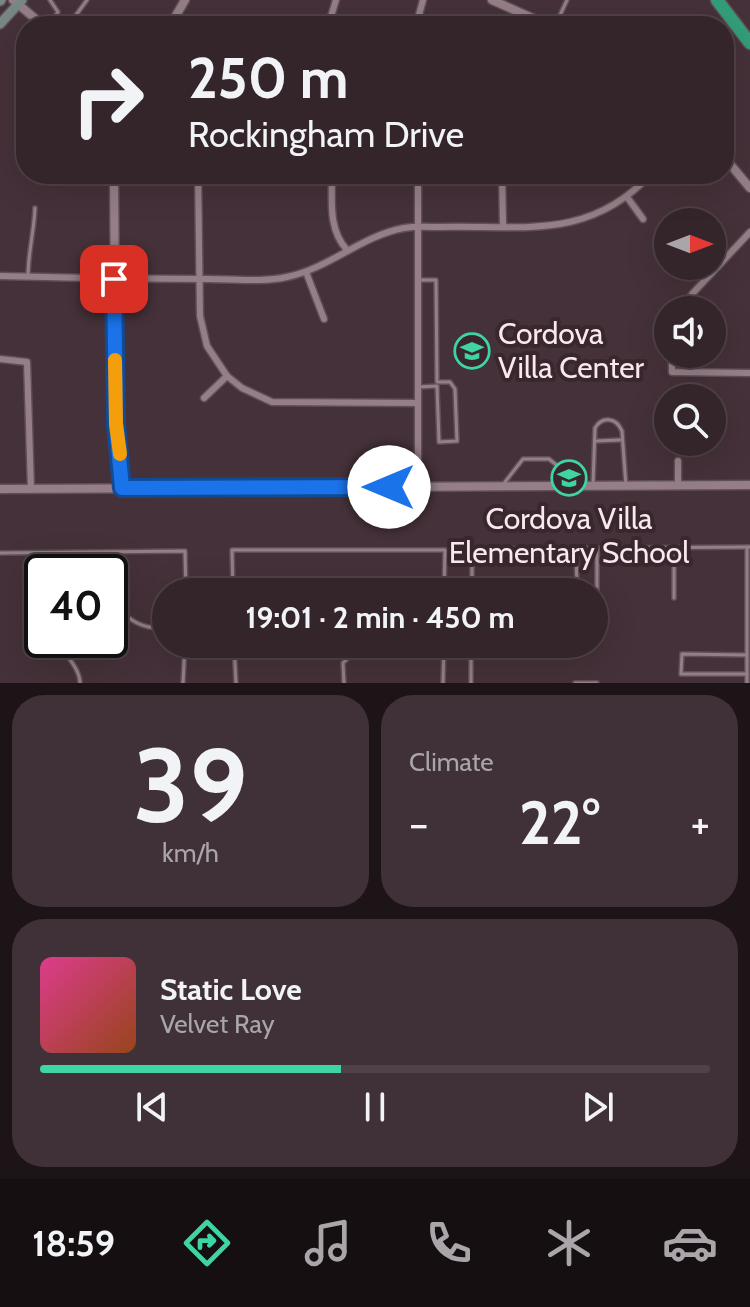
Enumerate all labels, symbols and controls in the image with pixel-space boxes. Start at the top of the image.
text: 250 m [188,44,349,112]
icon: right [56,48,160,152]
text: Rockingham Drive [188,112,464,156]
north arrow [654,208,726,280]
map controls [654,208,726,456]
pin [80,245,148,313]
icon: arrive [92,257,136,301]
button: sound [654,296,726,368]
place label: Cordova Villa Center [498,315,645,386]
school or university icon: Cordova Villa Center [453,332,491,370]
button: search [654,384,726,456]
position arrow [347,445,431,529]
school or university icon: Cordova Villa Elementary School [550,459,588,497]
place label: Cordova Villa Elementary School [449,500,689,571]
speed limit sign: 40 [24,554,128,658]
text: 19:01 · 2 min · 450 m [246,599,514,636]
text: 39 [133,722,248,848]
text: Climate [409,746,494,778]
text: 22° [519,786,600,859]
text: − [409,797,428,850]
text: + [691,797,710,850]
text: km/h [162,837,219,869]
text: Static Love [160,971,302,1008]
text: Velvet Ray [160,1008,275,1040]
icon: previous [130,1085,174,1129]
icon: pause [353,1085,397,1129]
icon: next [576,1085,620,1129]
icon: directions [179,1215,235,1271]
icon: music [300,1215,356,1271]
icon: phone [421,1215,477,1271]
icon: climate [541,1215,597,1271]
icon: car [662,1215,718,1271]
text: 18:59 [32,1221,115,1265]

